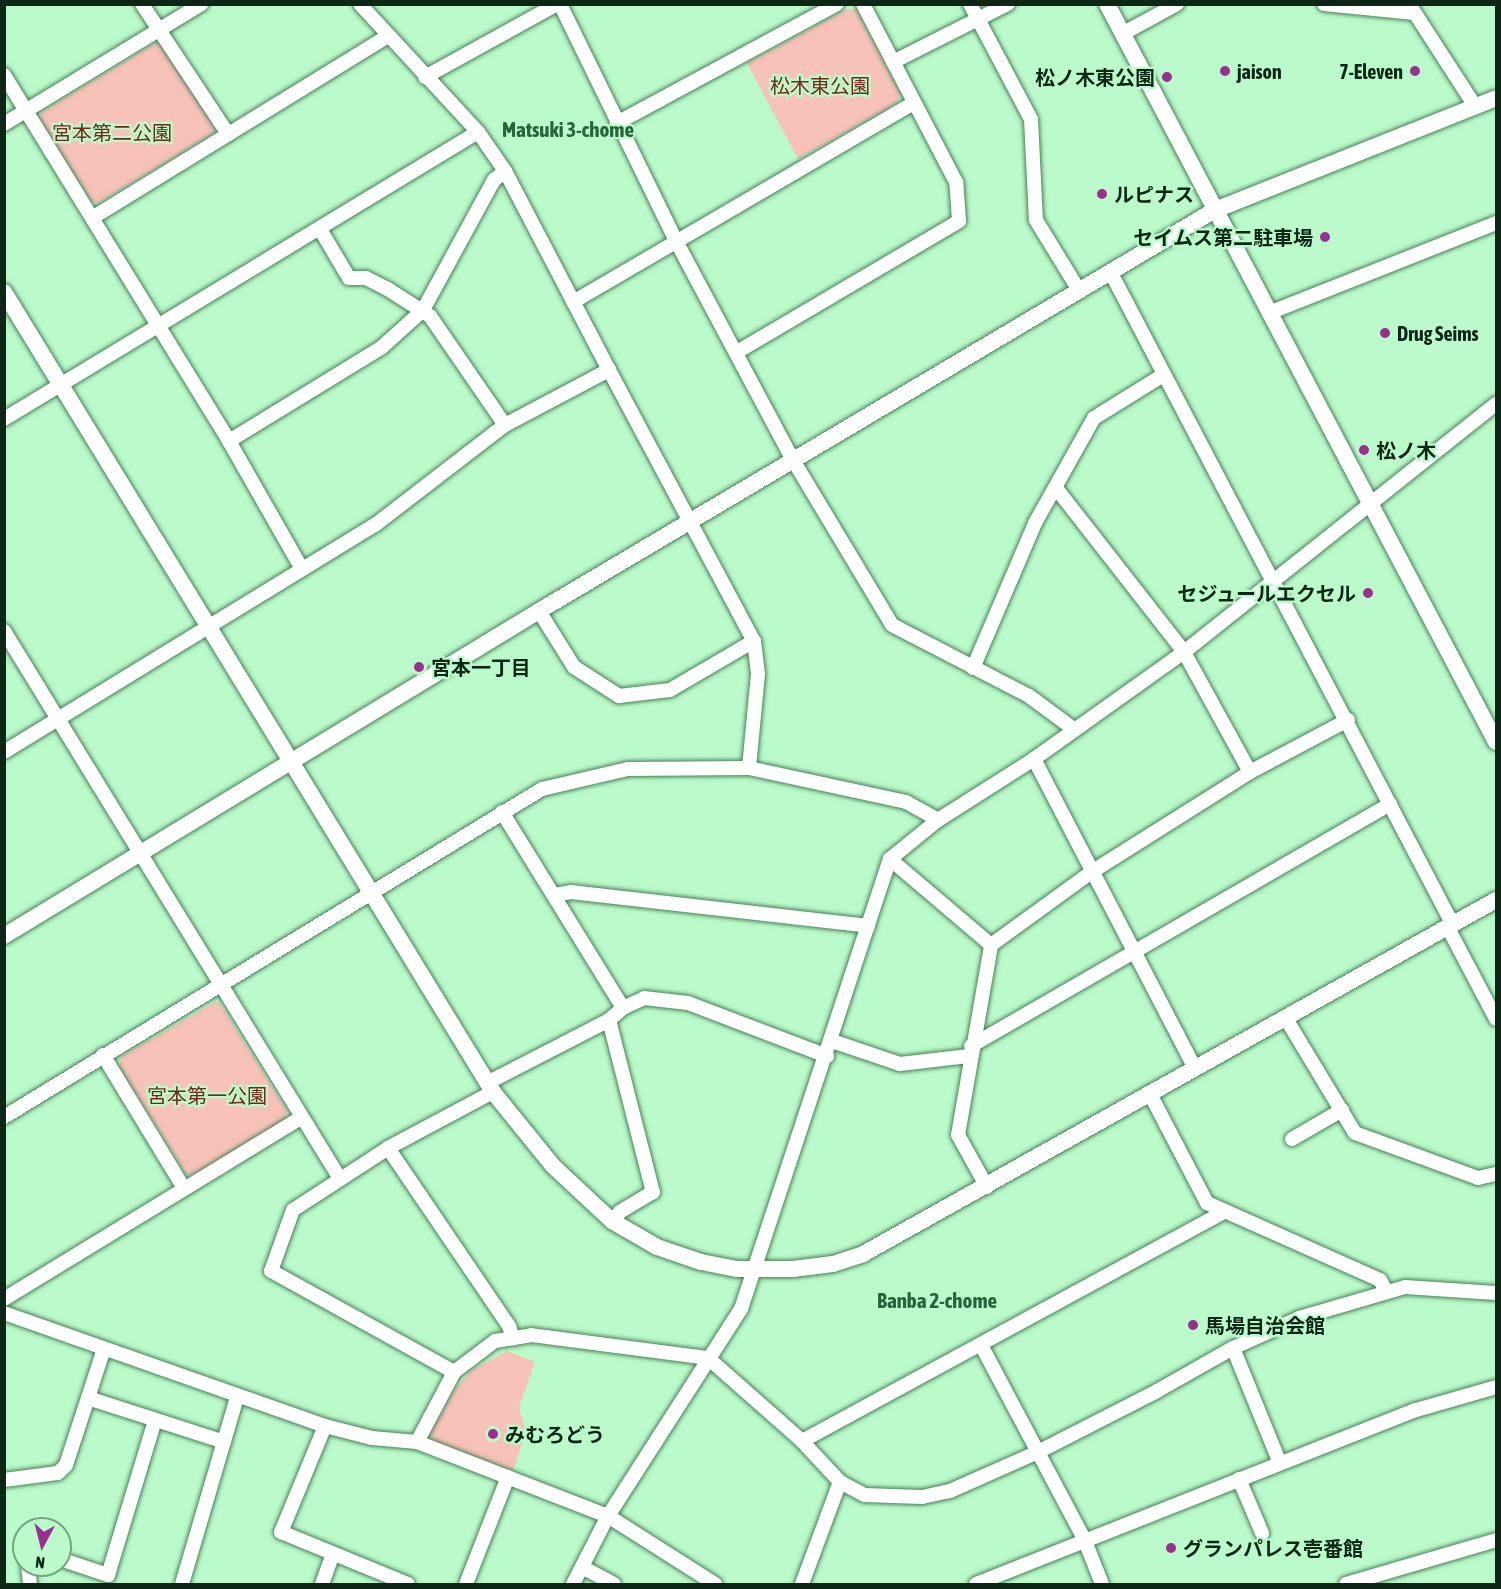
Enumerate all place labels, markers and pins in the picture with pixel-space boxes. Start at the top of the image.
place label: jaison [1237,59,1282,83]
place label: 7-Eleven [1339,59,1403,83]
marker: jaison [1218,64,1232,78]
marker: 7-Eleven [1408,64,1422,78]
place label: 松ノ木東公園 [1035,65,1155,89]
marker: 松ノ木東公園 [1160,70,1174,84]
place label: ルピナス [1114,182,1194,206]
marker: ルピナス [1095,187,1109,201]
place label: セイムス第二駐車場 [1133,225,1313,249]
marker: セイムス第二駐車場 [1318,230,1332,244]
place label: Drug Seims [1397,321,1479,345]
marker: Drug Seims [1378,326,1392,340]
place label: 松ノ木 [1376,438,1436,462]
marker: 松ノ木 [1357,443,1371,457]
place label: セジュールエクセル [1176,581,1356,605]
marker: セジュールエクセル [1361,586,1375,600]
place label: 宮本一丁目 [431,655,531,679]
marker: 宮本一丁目 [412,660,426,674]
place label: 馬場自治会館 [1205,1313,1325,1337]
marker: 馬場自治会館 [1186,1318,1200,1332]
place label: みむろどう [505,1422,605,1446]
marker: みむろどう [486,1427,500,1441]
place label: グランパレス壱番館 [1183,1536,1363,1560]
marker: グランパレス壱番館 [1164,1541,1178,1555]

